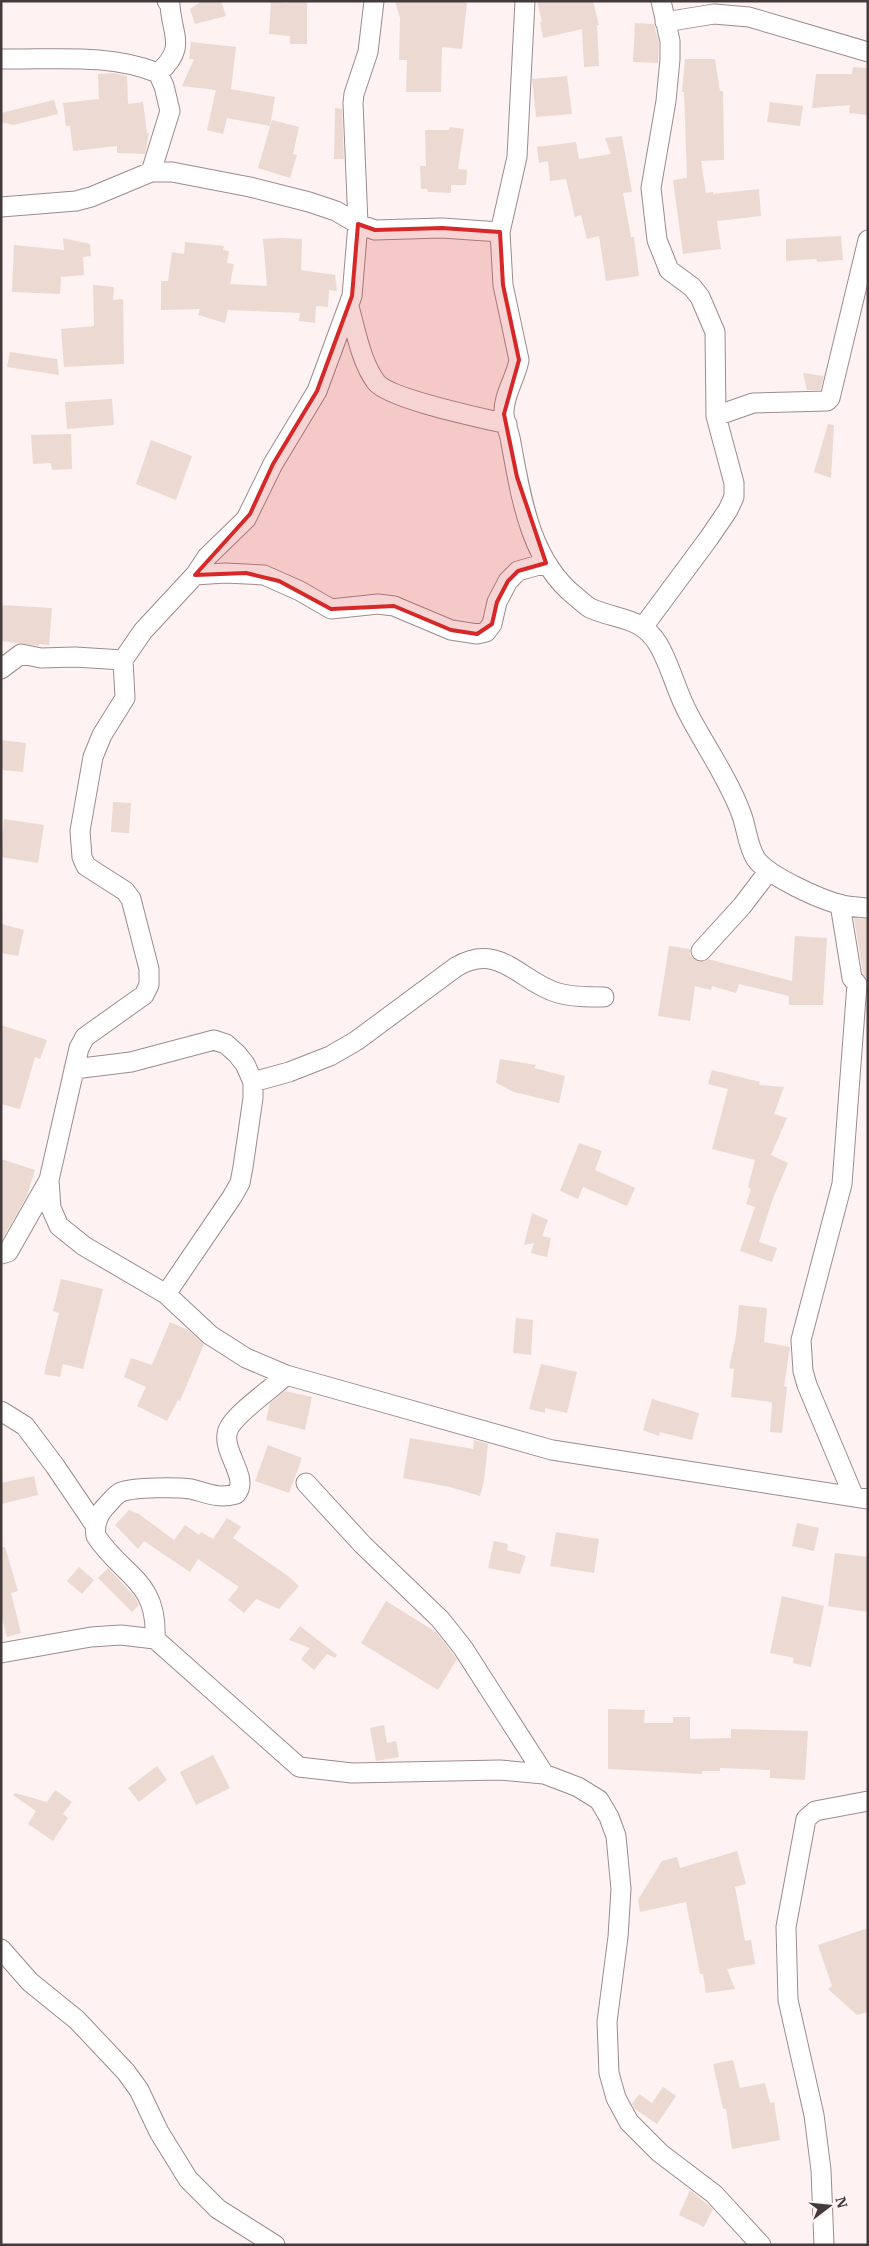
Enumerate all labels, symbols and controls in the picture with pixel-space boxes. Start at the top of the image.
north arrow [804,2181,854,2231]
text: N [831,2195,852,2210]

